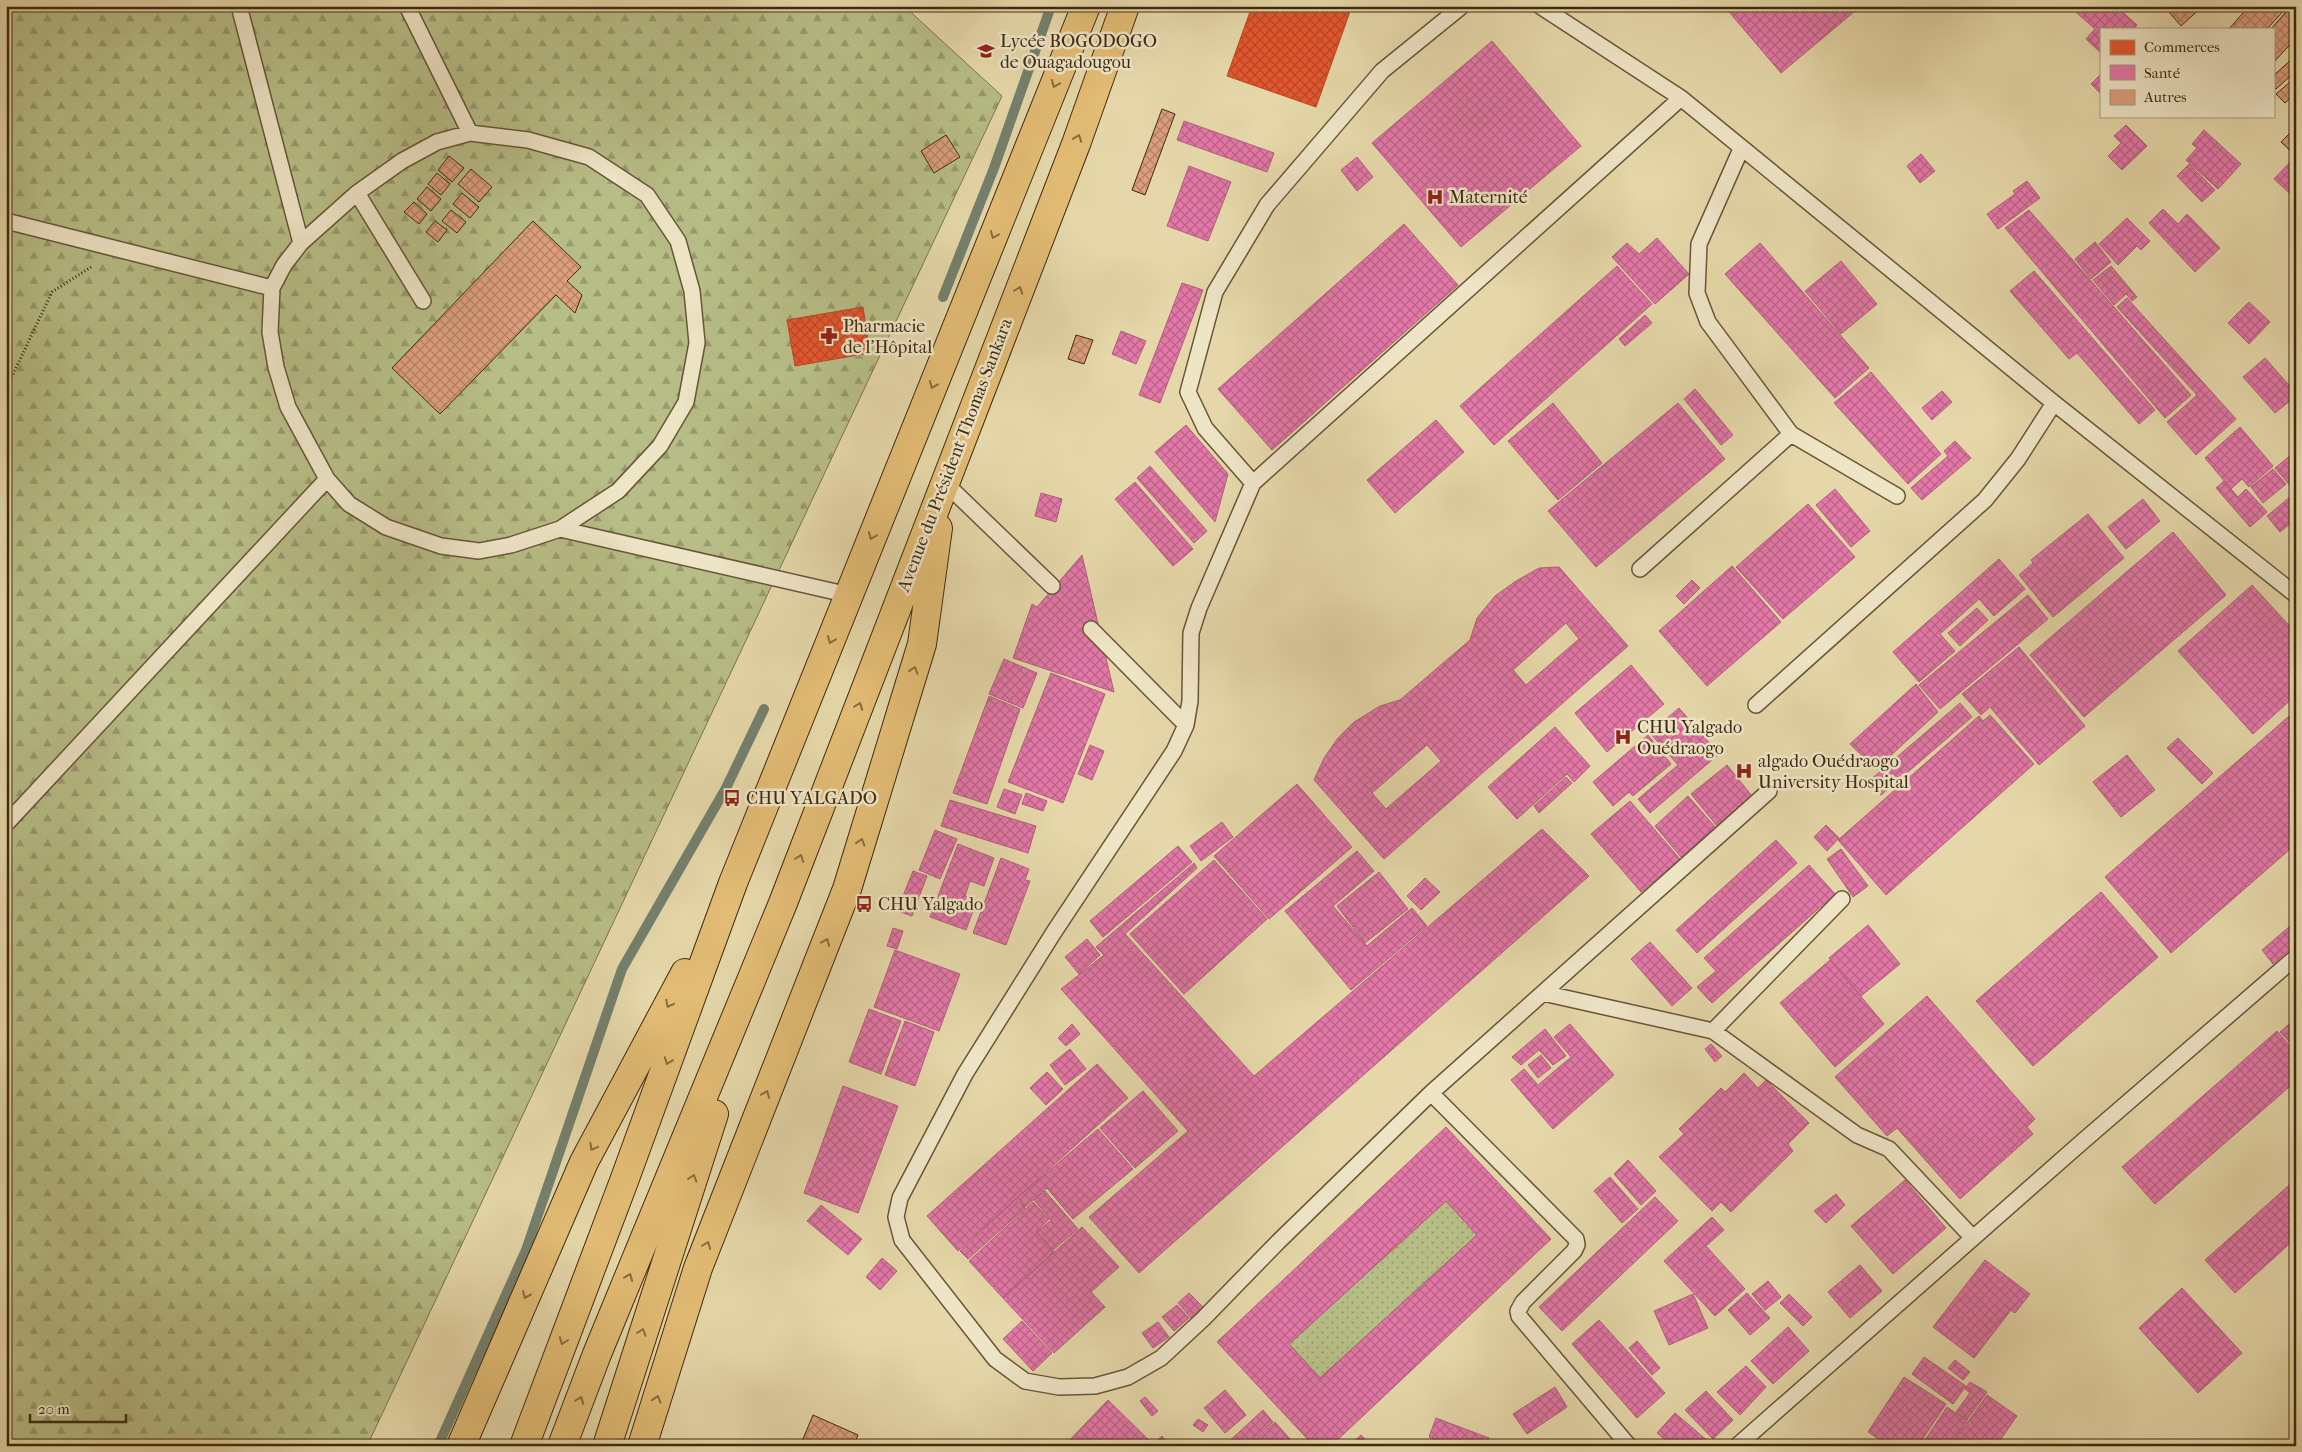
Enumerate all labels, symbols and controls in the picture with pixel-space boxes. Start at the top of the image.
legend [2100,28,2274,118]
place label: Lycée BOGODOGO de Ouagadougou [1000,31,1157,73]
text: Commerces [2144,38,2220,56]
school or university icon: Lycée BOGODOGO de Ouagadougou [976,41,996,61]
text: Santé [2144,64,2181,82]
one-way arrow [1050,79,1061,88]
text: Autres [2143,88,2187,106]
one-way arrow [1072,135,1082,143]
hospital icon: Maternité [1425,187,1445,207]
place label: Maternité [1449,187,1528,208]
one-way arrow [990,230,1000,239]
one-way arrow [1013,286,1023,295]
street label: Avenue du Président Thomas Sankara [893,315,1017,596]
place label: Pharmacie de l'Hôpital [843,316,932,358]
pharmacy icon: Pharmacie de l'Hôpital [819,326,839,346]
one-way arrow [929,380,939,389]
one-way arrow [868,531,879,540]
one-way arrow [826,635,837,644]
one-way arrow [908,666,918,675]
one-way arrow [852,702,863,711]
place label: CHU Yalgado Ouédraogo [1637,717,1742,759]
hospital icon: CHU Yalgado Ouédraogo [1613,727,1633,747]
place label: algado Ouédraogo University Hospital [1758,751,1909,793]
hospital icon: algado Ouédraogo University Hospital [1734,761,1754,781]
bus stop icon: CHU YALGADO [722,788,742,808]
place label: CHU YALGADO [746,788,877,809]
one-way arrow [856,839,866,847]
one-way arrow [794,854,804,863]
bus stop icon: CHU Yalgado [854,894,874,914]
place label: CHU Yalgado [878,894,983,915]
one-way arrow [820,939,830,947]
one-way arrow [665,998,675,1007]
one-way arrow [664,1056,674,1064]
one-way arrow [761,1090,771,1098]
one-way arrow [589,1142,599,1151]
one-way arrow [687,1174,697,1183]
one-way arrow [701,1241,711,1250]
one-way arrow [622,1273,633,1282]
one-way arrow [522,1291,532,1299]
one-way arrow [636,1329,646,1337]
one-way arrow [559,1336,570,1345]
scale bar [30,1392,126,1424]
one-way arrow [573,1396,584,1405]
one-way arrow [651,1396,661,1404]
text: 20 m [38,1400,70,1418]

